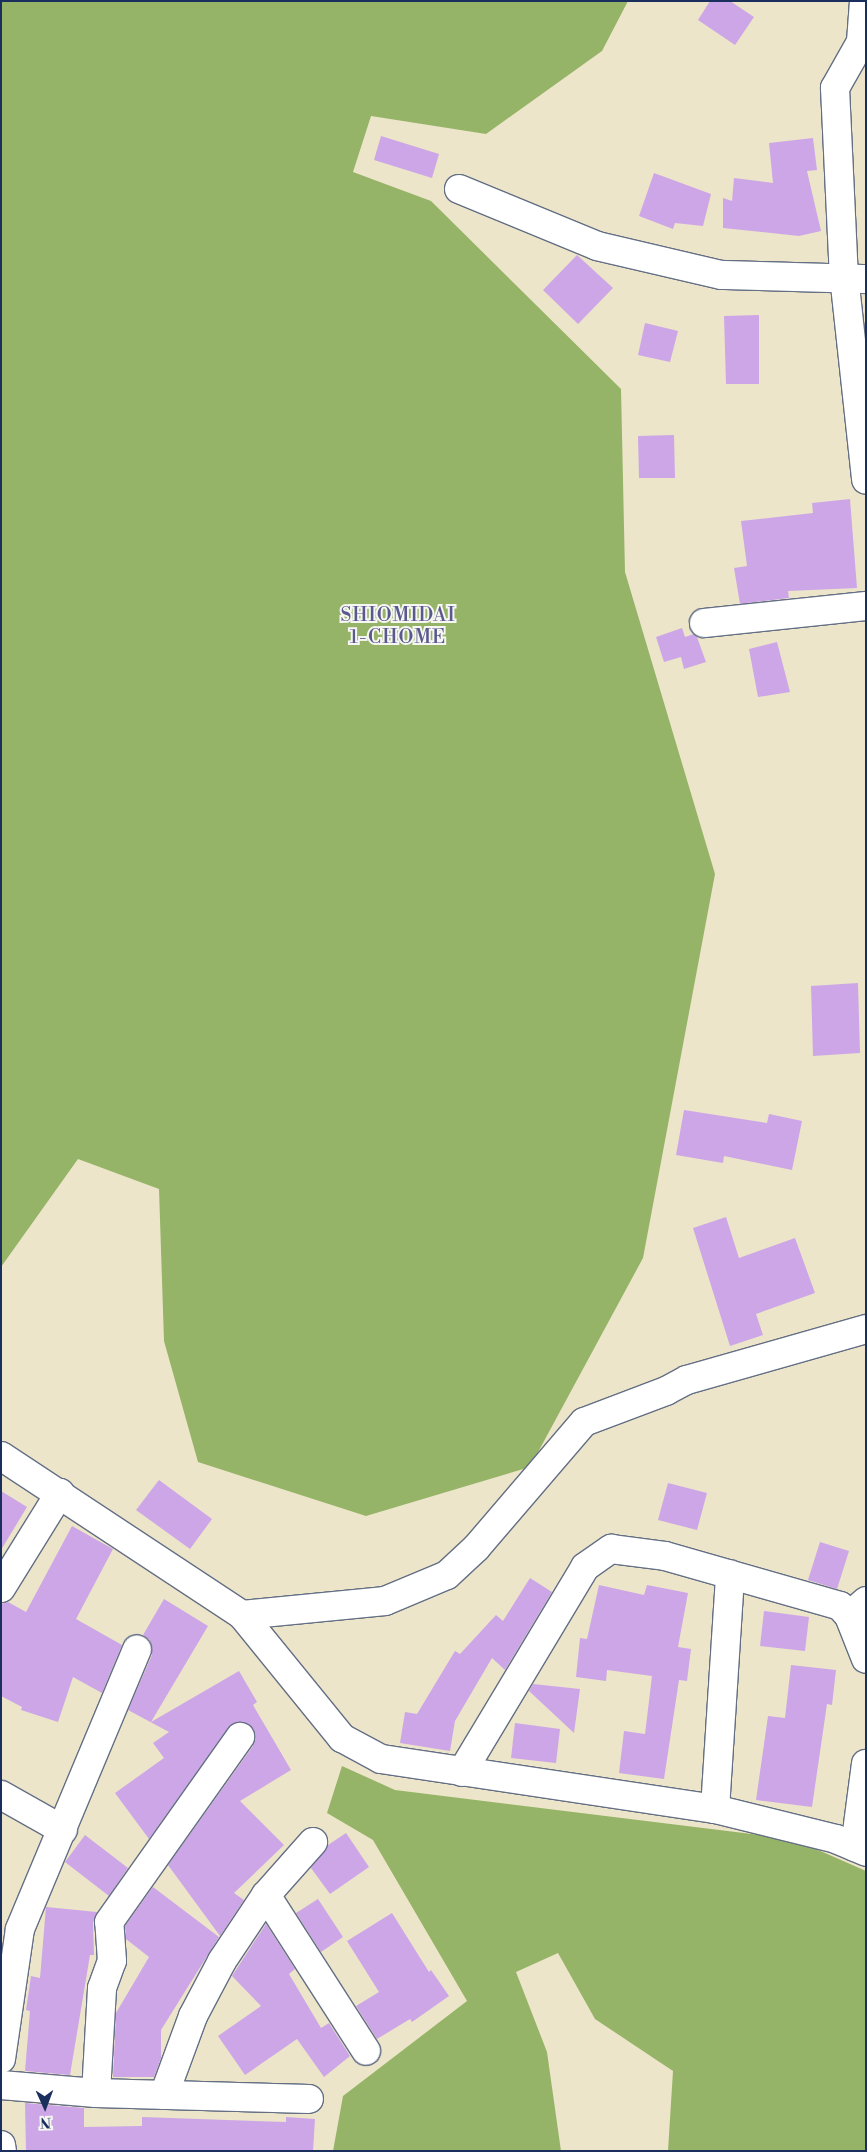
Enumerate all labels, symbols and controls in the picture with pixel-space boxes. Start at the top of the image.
district label: SHIOMIDAI 1-CHOME [339,605,457,649]
north arrow [20,2082,70,2132]
text: N [40,2113,51,2131]

